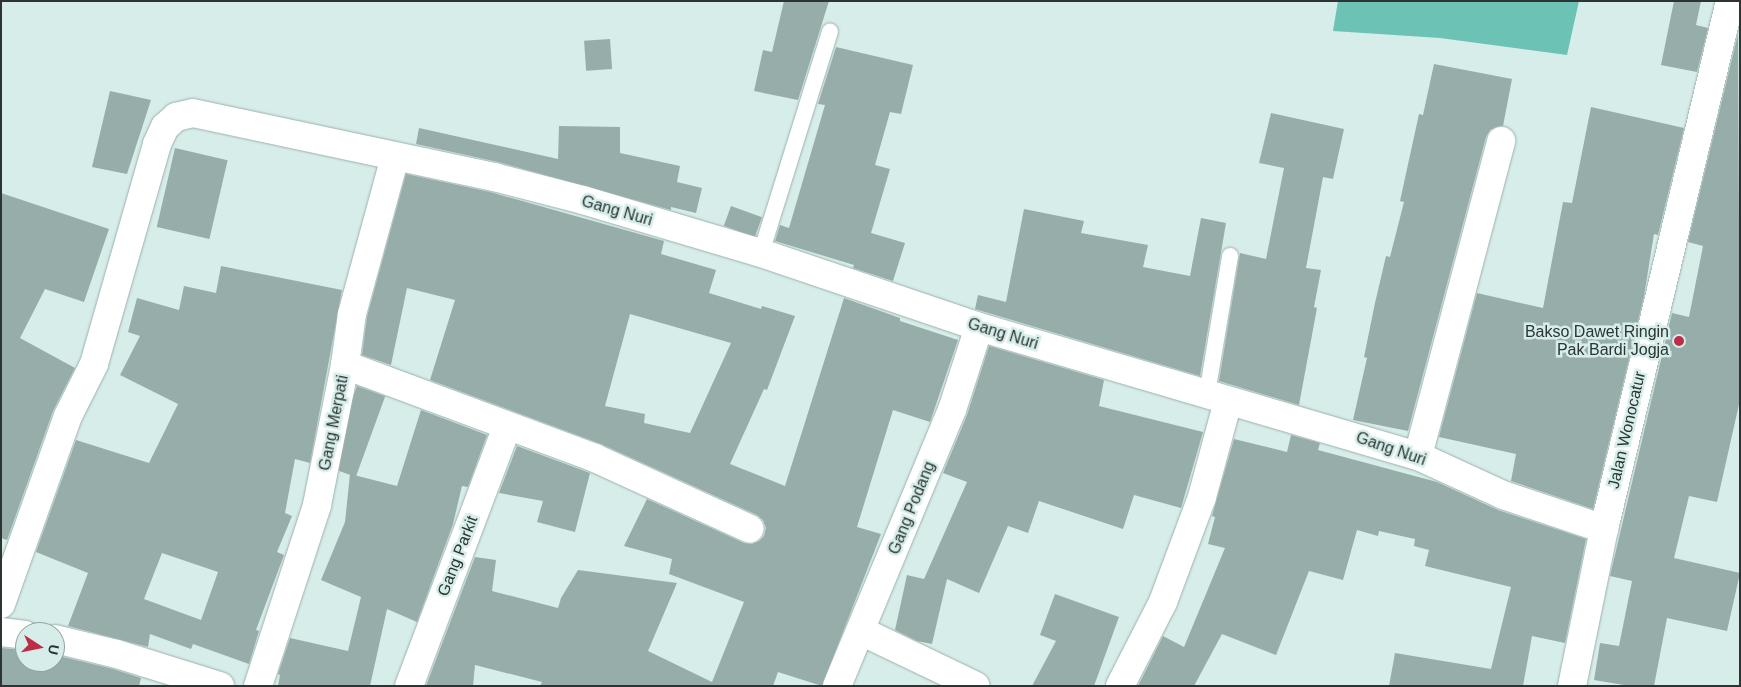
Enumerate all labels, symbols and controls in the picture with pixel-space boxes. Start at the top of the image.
street label: Gang Nuri [579,192,655,230]
street label: Gang Nuri [965,314,1041,354]
place label: Bakso Dawet Ringin Pak Bardi Jogja [1525,322,1669,360]
marker: Bakso Dawet Ringin Pak Bardi Jogja [1673,335,1685,347]
street label: Jalan Wonocatur [1604,369,1650,491]
street label: Gang Merpati [315,374,353,472]
street label: Gang Nuri [1353,428,1429,470]
street label: Gang Podang [885,459,939,557]
street label: Gang Parkit [434,513,482,599]
north arrow [15,622,65,672]
text: U [45,643,63,656]

